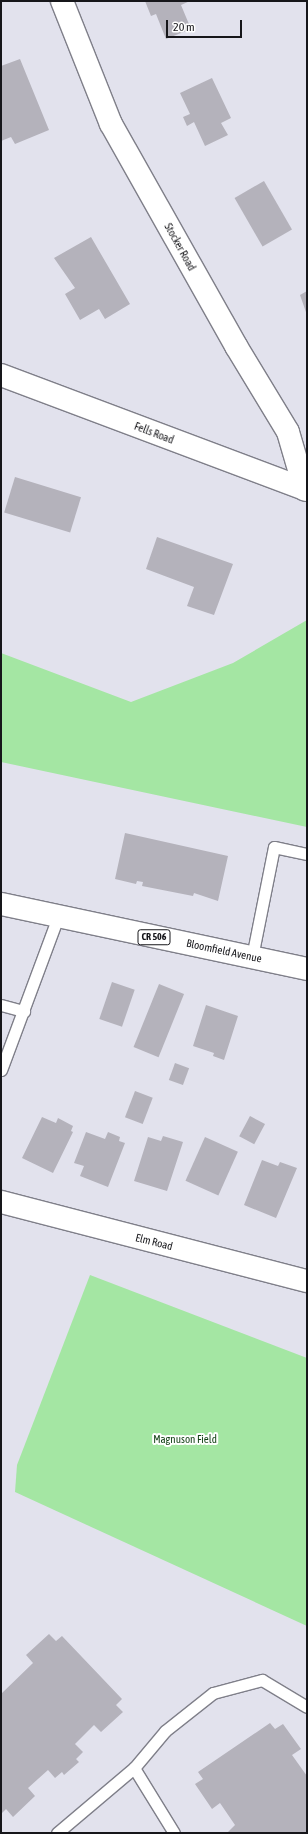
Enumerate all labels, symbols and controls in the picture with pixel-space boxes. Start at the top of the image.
scale bar [168,12,244,38]
text: 20 m [173,20,195,34]
street label: Stocker Road [162,221,198,273]
street label: Fells Road [132,419,176,447]
road number: CR 506 [137,929,171,945]
street label: Bloomfield Avenue [185,937,263,965]
street label: Elm Road [134,1231,174,1253]
park label: Magnuson Field [153,1432,217,1446]

